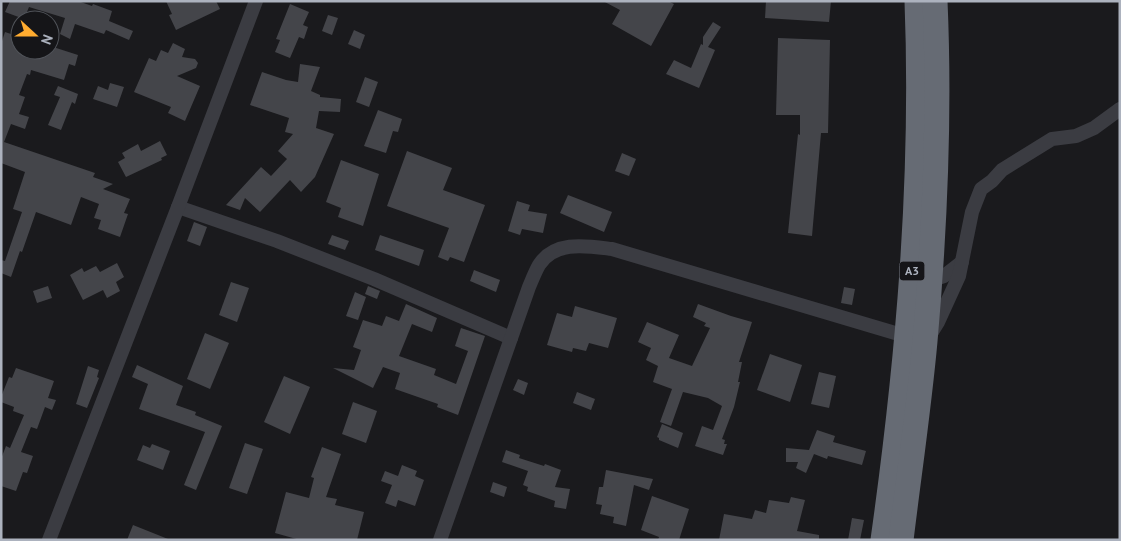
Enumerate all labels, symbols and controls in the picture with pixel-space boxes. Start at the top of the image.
north arrow [10,10,60,60]
text: N [37,32,57,47]
road number: A3 [900,262,924,280]

